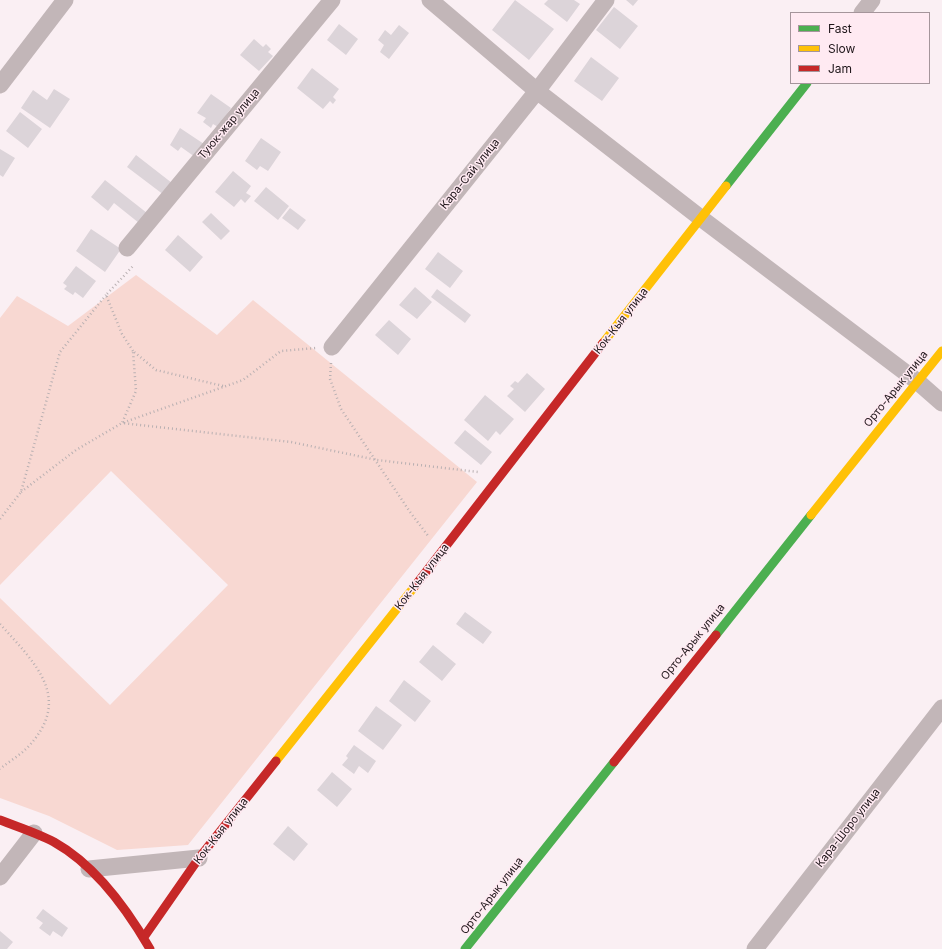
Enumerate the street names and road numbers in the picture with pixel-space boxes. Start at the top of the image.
street label: Туюк-жар улица [196,86,262,162]
street label: Кара-Сай улица [438,136,502,212]
street label: Кок-Кыя улица [591,285,651,357]
street label: Орто-Арык улица [861,348,931,430]
street label: Кок-Кыя улица [392,541,452,613]
street label: Орто-Арык улица [658,601,728,683]
street label: Кара-Шоро улица [813,786,883,870]
street label: Кок-Кыя улица [191,795,251,867]
street label: Орто-Арык улица [458,855,526,937]

